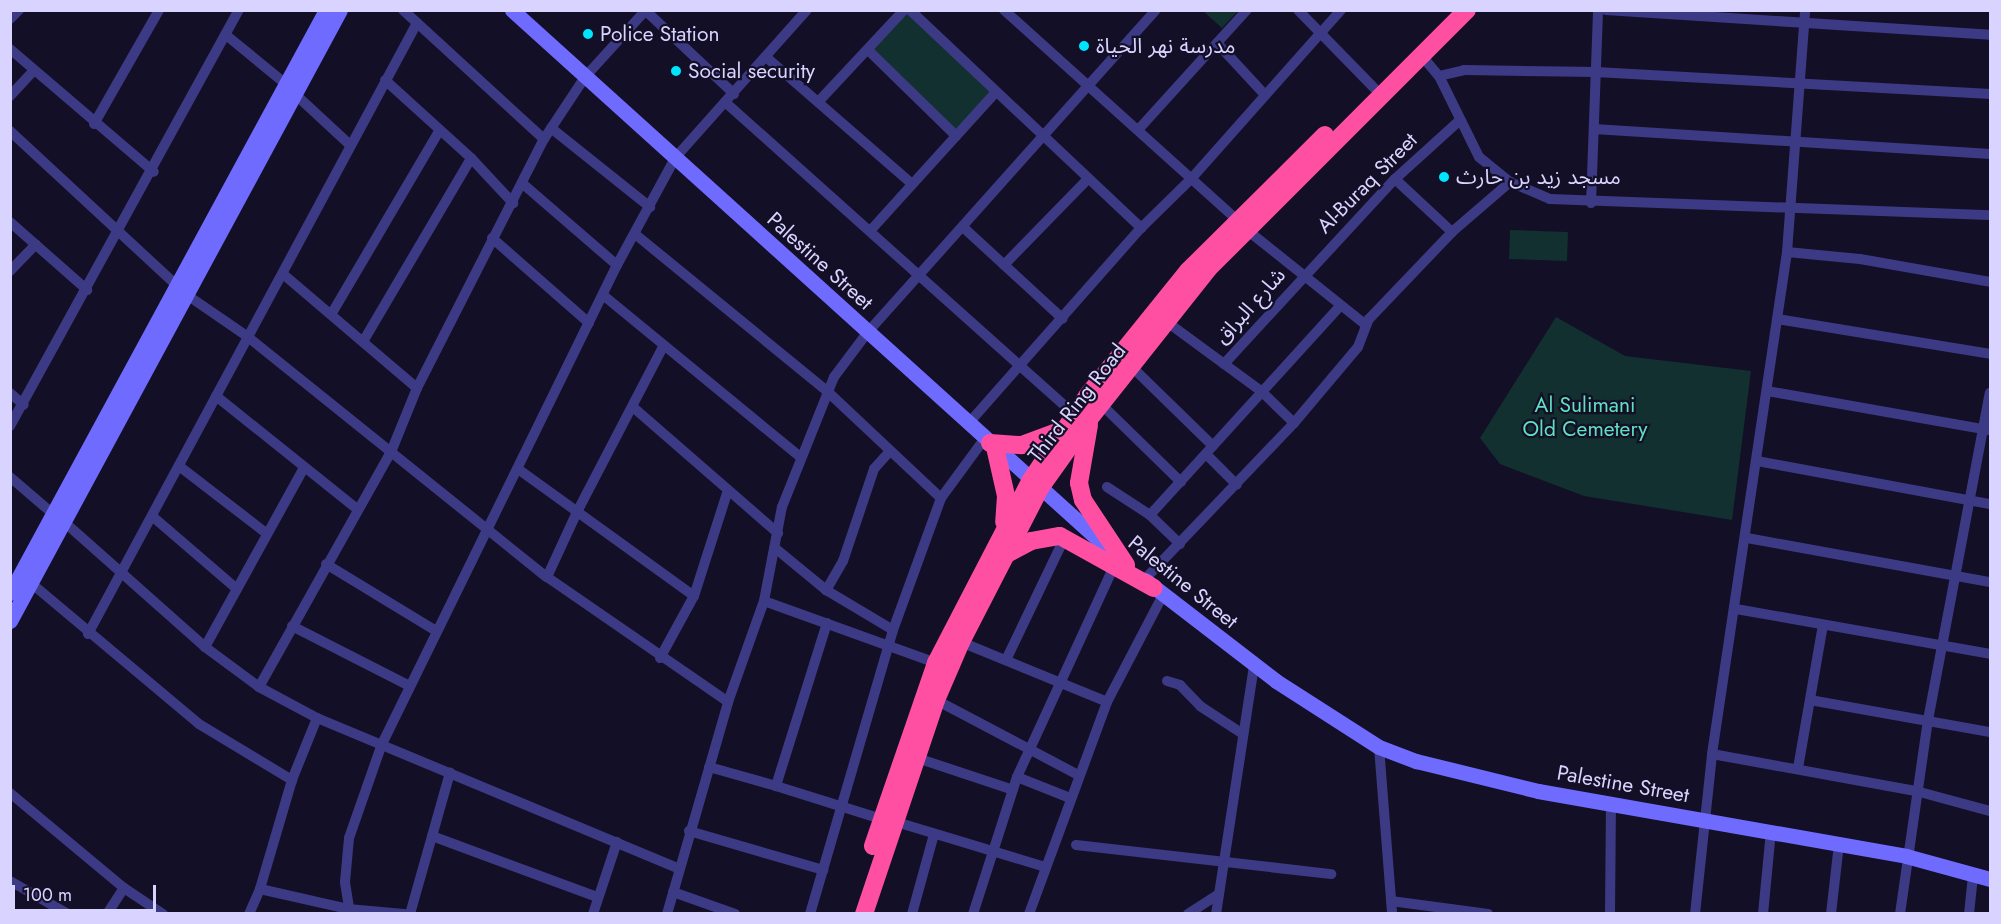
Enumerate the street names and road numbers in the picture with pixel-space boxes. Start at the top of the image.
street label: Al-Buraq Street [1312,128,1422,238]
street label: Palestine Street [762,207,878,315]
street label: شارع البراق [1209,263,1291,349]
street label: Third Ring Road [1023,339,1131,467]
street label: Palestine Street [1123,530,1243,634]
street label: Palestine Street [1555,760,1691,808]

